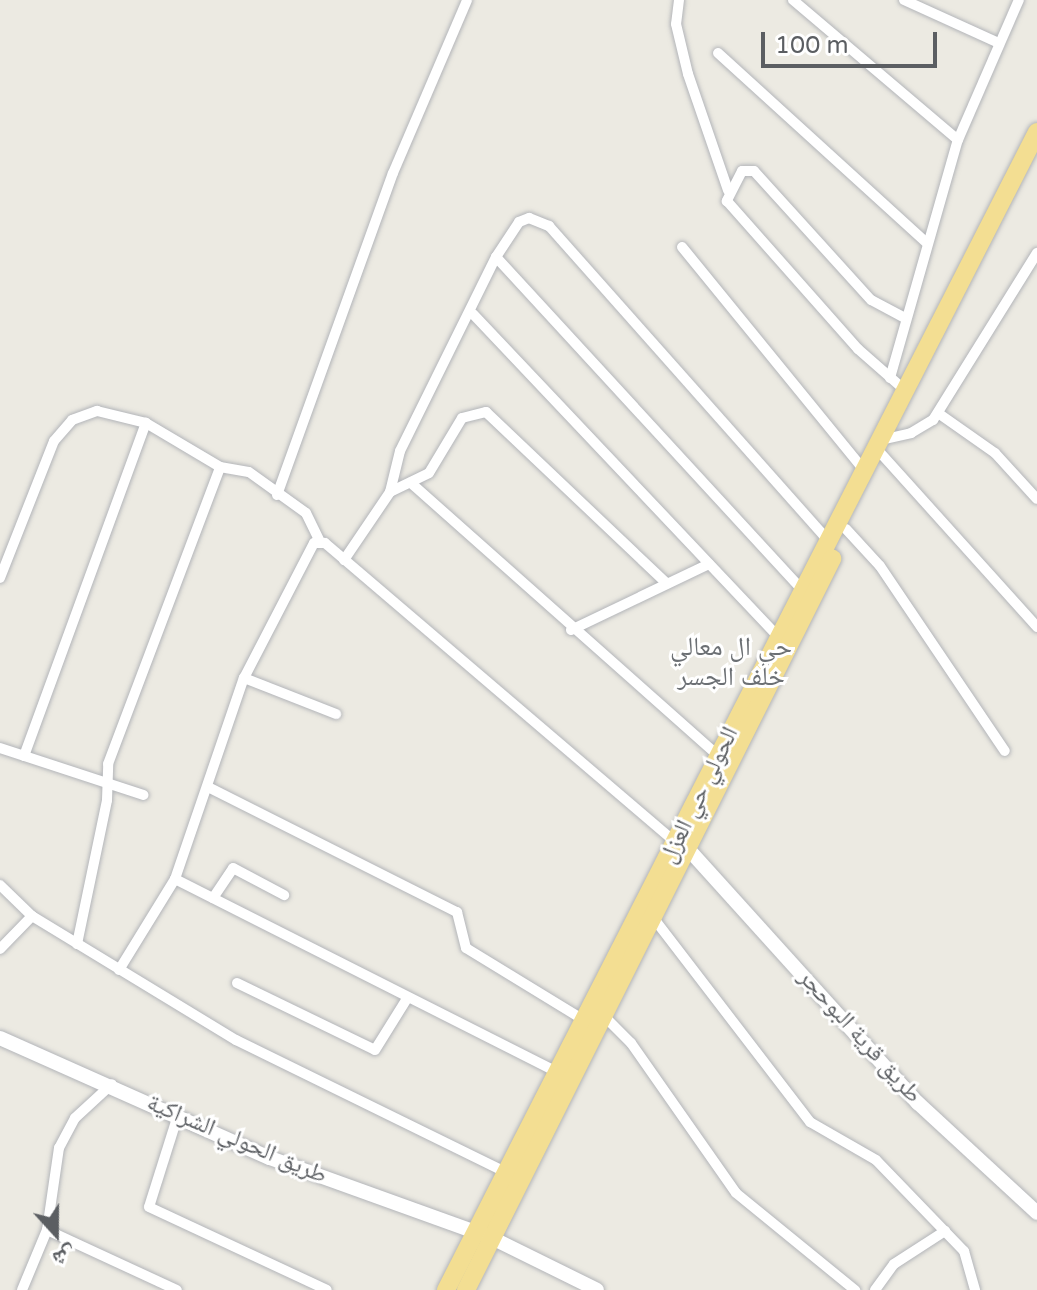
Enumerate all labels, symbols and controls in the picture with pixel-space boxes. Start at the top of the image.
scale bar [765,16,941,66]
text: 100 m [775,31,849,60]
district label: حي ال معالي خلف الجسر [670,631,792,692]
street label: الحولي حي العزل [654,722,744,868]
street label: طريق قرية البوحجر [792,963,928,1109]
street label: طريق الحولي الشراكية [143,1088,331,1190]
north arrow [16,1194,96,1274]
text: ش [49,1240,80,1273]

